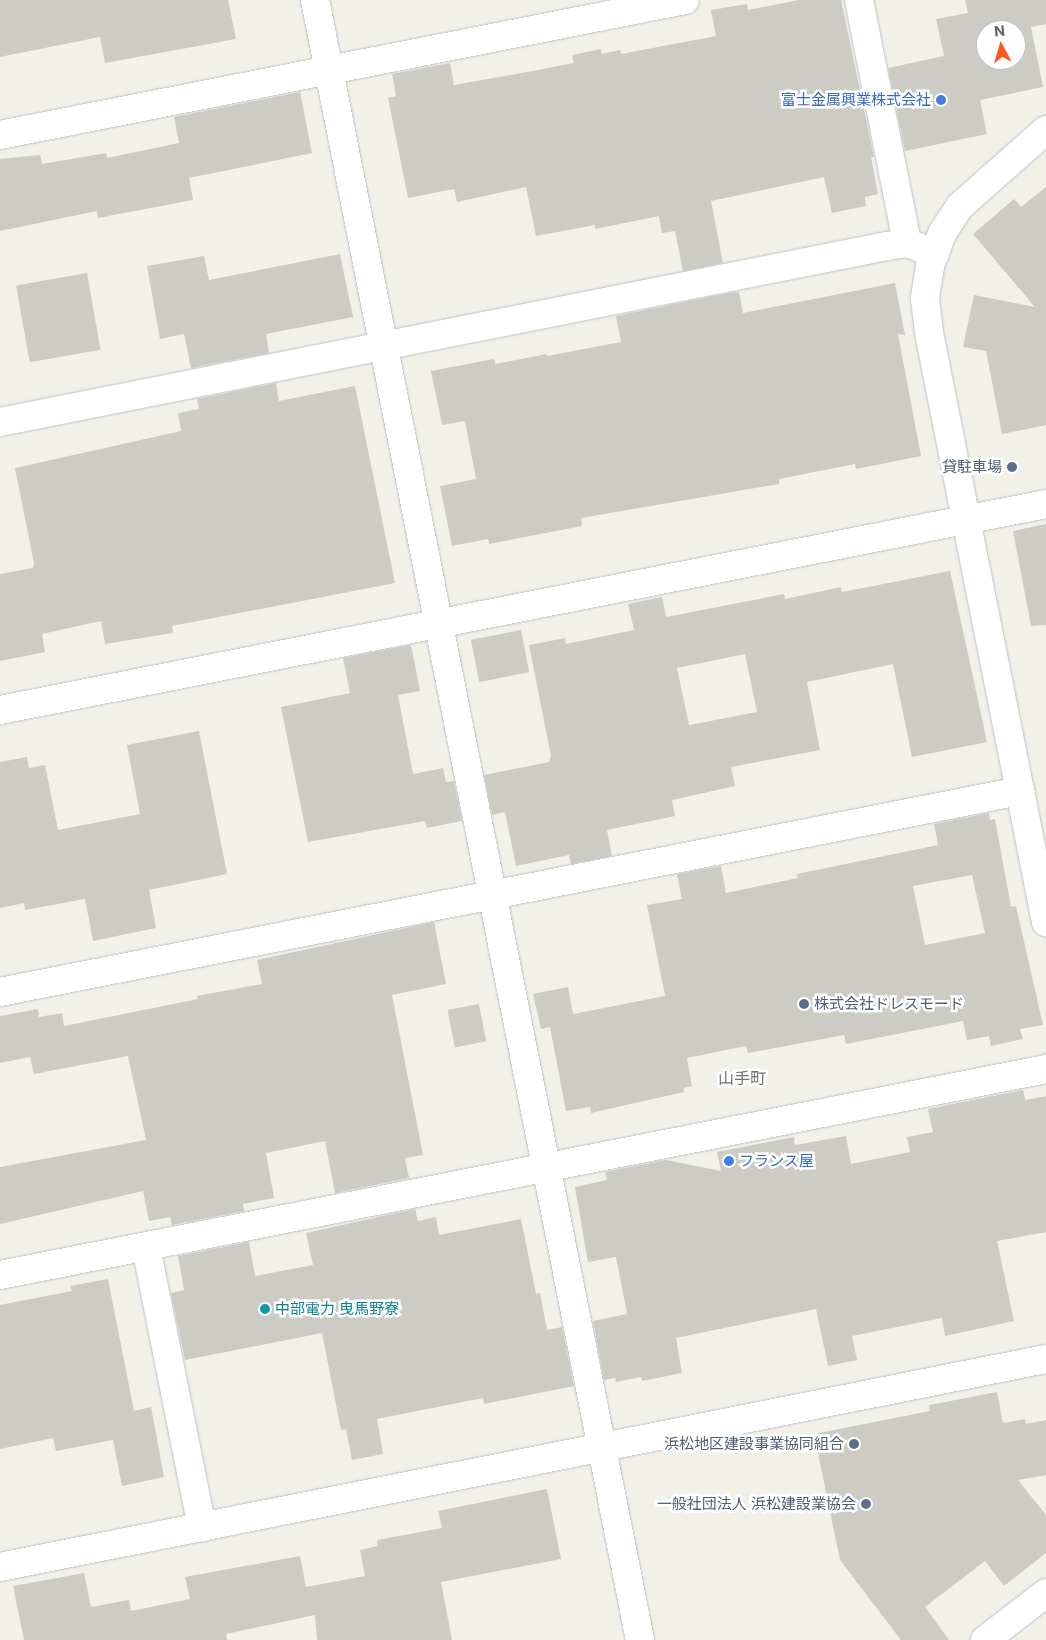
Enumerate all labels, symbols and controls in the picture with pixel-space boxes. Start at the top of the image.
north arrow [976,20,1026,70]
text: N [993,22,1006,40]
place label: 富士金属興業株式会社 [781,91,931,109]
marker: 富士金属興業株式会社 [935,94,947,106]
place label: 貸駐車場 [942,458,1002,476]
marker: 貸駐車場 [1006,461,1018,473]
place label: 株式会社ドレスモード [814,995,964,1013]
marker: 株式会社ドレスモード [798,998,810,1010]
district label: 山手町 [718,1068,766,1088]
place label: フランス屋 [739,1152,814,1170]
marker: フランス屋 [723,1155,735,1167]
place label: 中部電力 曳馬野寮 [275,1300,399,1318]
marker: 中部電力 曳馬野寮 [259,1303,271,1315]
place label: 浜松地区建設事業協同組合 [664,1435,844,1453]
marker: 浜松地区建設事業協同組合 [848,1438,860,1450]
place label: 一般社団法人 浜松建設業協会 [657,1495,856,1513]
marker: 一般社団法人 浜松建設業協会 [860,1498,872,1510]

